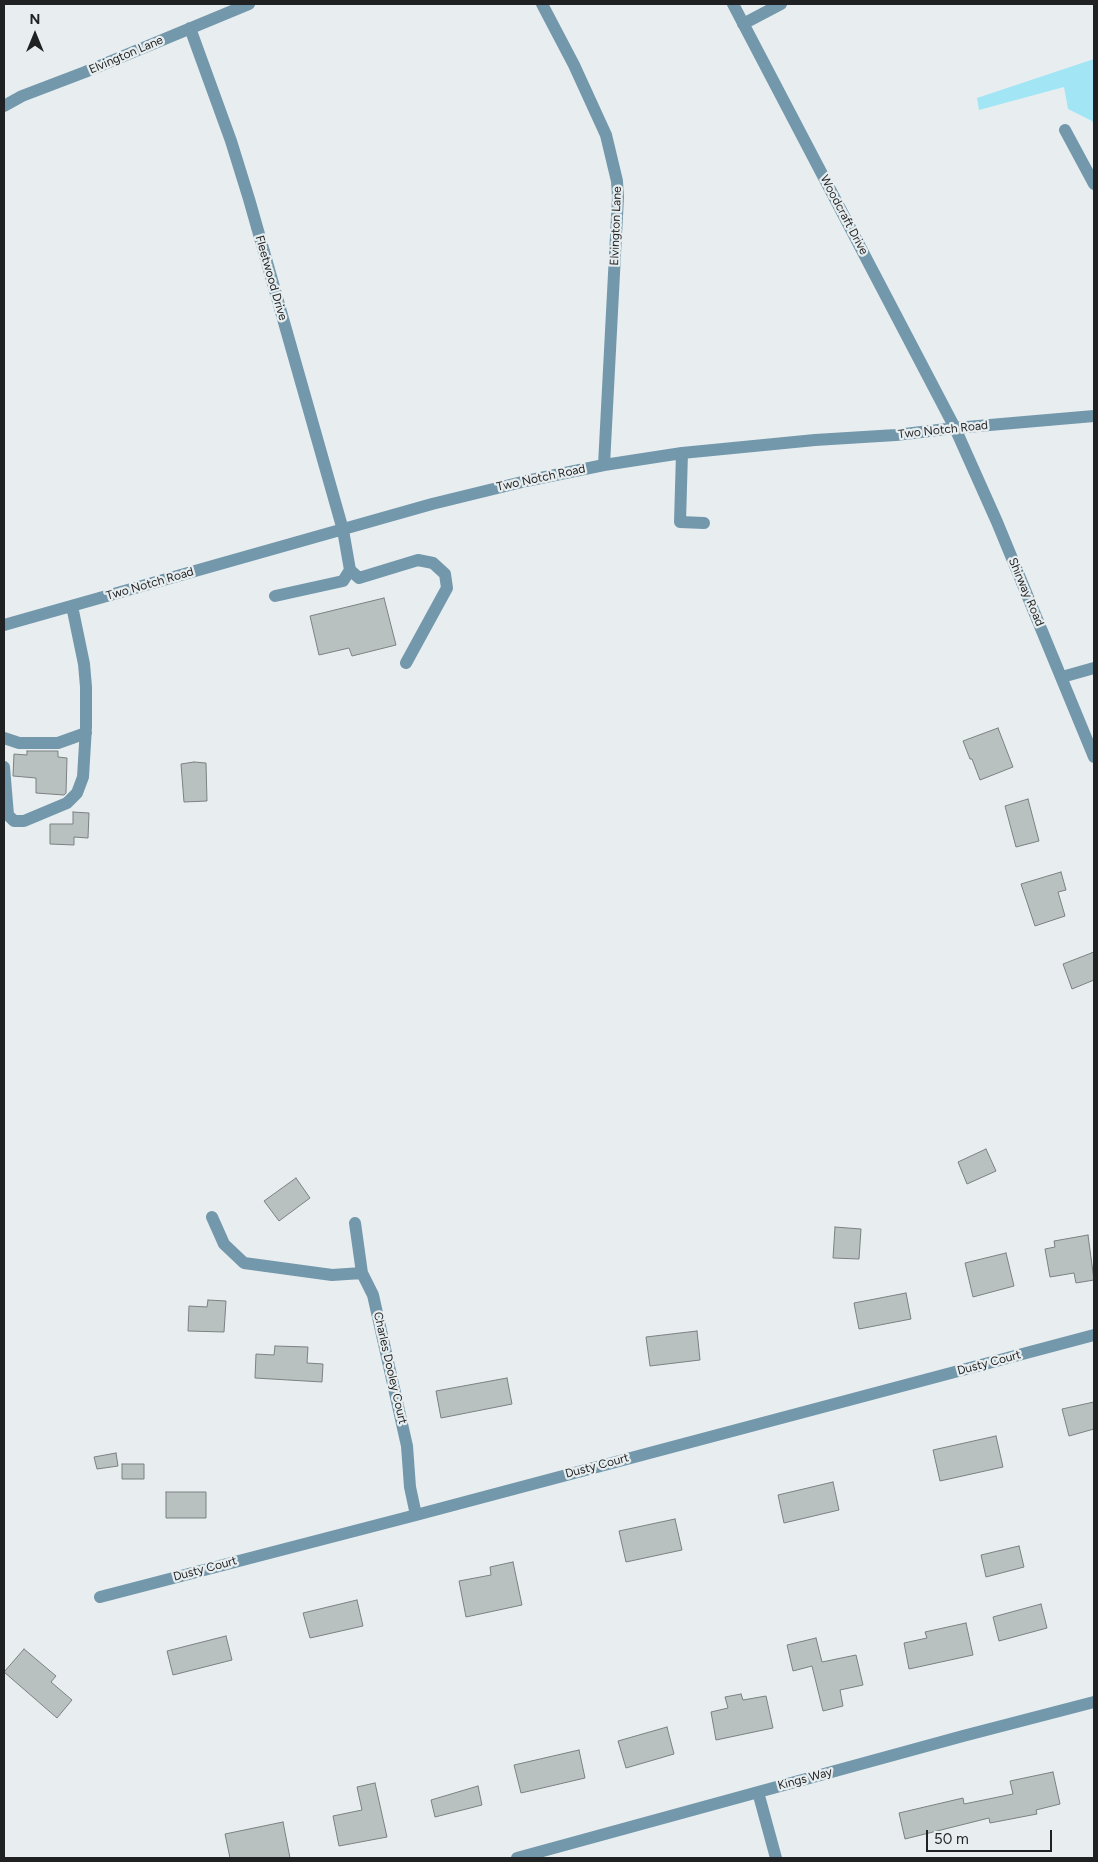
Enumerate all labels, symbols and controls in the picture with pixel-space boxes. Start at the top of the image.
north arrow [10,10,60,60]
text: N [30,11,40,28]
street label: Elvington Lane [87,33,165,77]
street label: Woodcraft Drive [817,173,871,257]
street label: Elvington Lane [607,186,625,266]
street label: Fleetwood Drive [252,234,290,322]
street label: Two Notch Road [897,418,989,442]
street label: Two Notch Road [495,462,587,494]
street label: Shirway Road [1005,556,1047,628]
street label: Two Notch Road [105,565,195,603]
street label: Charles Dooley Court [370,1311,410,1425]
street label: Dusty Court [956,1348,1022,1378]
street label: Dusty Court [564,1451,630,1481]
street label: Dusty Court [172,1554,238,1584]
street label: Kings Way [776,1765,834,1793]
scale bar [928,1820,1054,1852]
text: 50 m [934,1830,969,1848]

